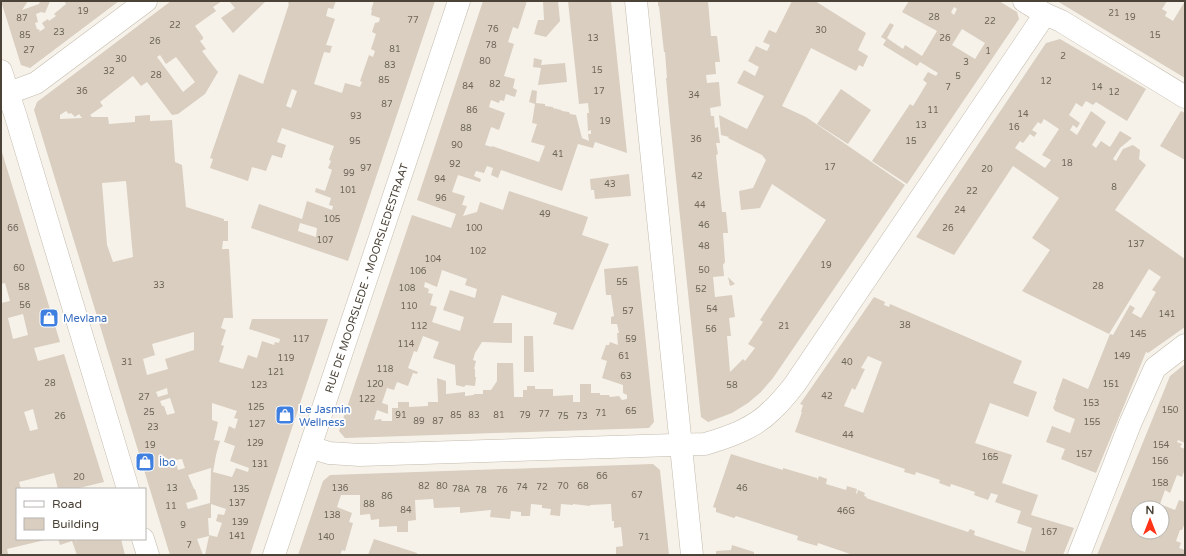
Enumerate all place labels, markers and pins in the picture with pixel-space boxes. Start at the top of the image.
shop icon: Mevlana [38,307,60,329]
place label: Mevlana [63,312,107,325]
place label: Le Jasmin Wellness [299,403,351,429]
shop icon: Le Jasmin Wellness [274,404,296,426]
shop icon: İbo [134,451,156,473]
place label: İbo [159,456,176,469]

